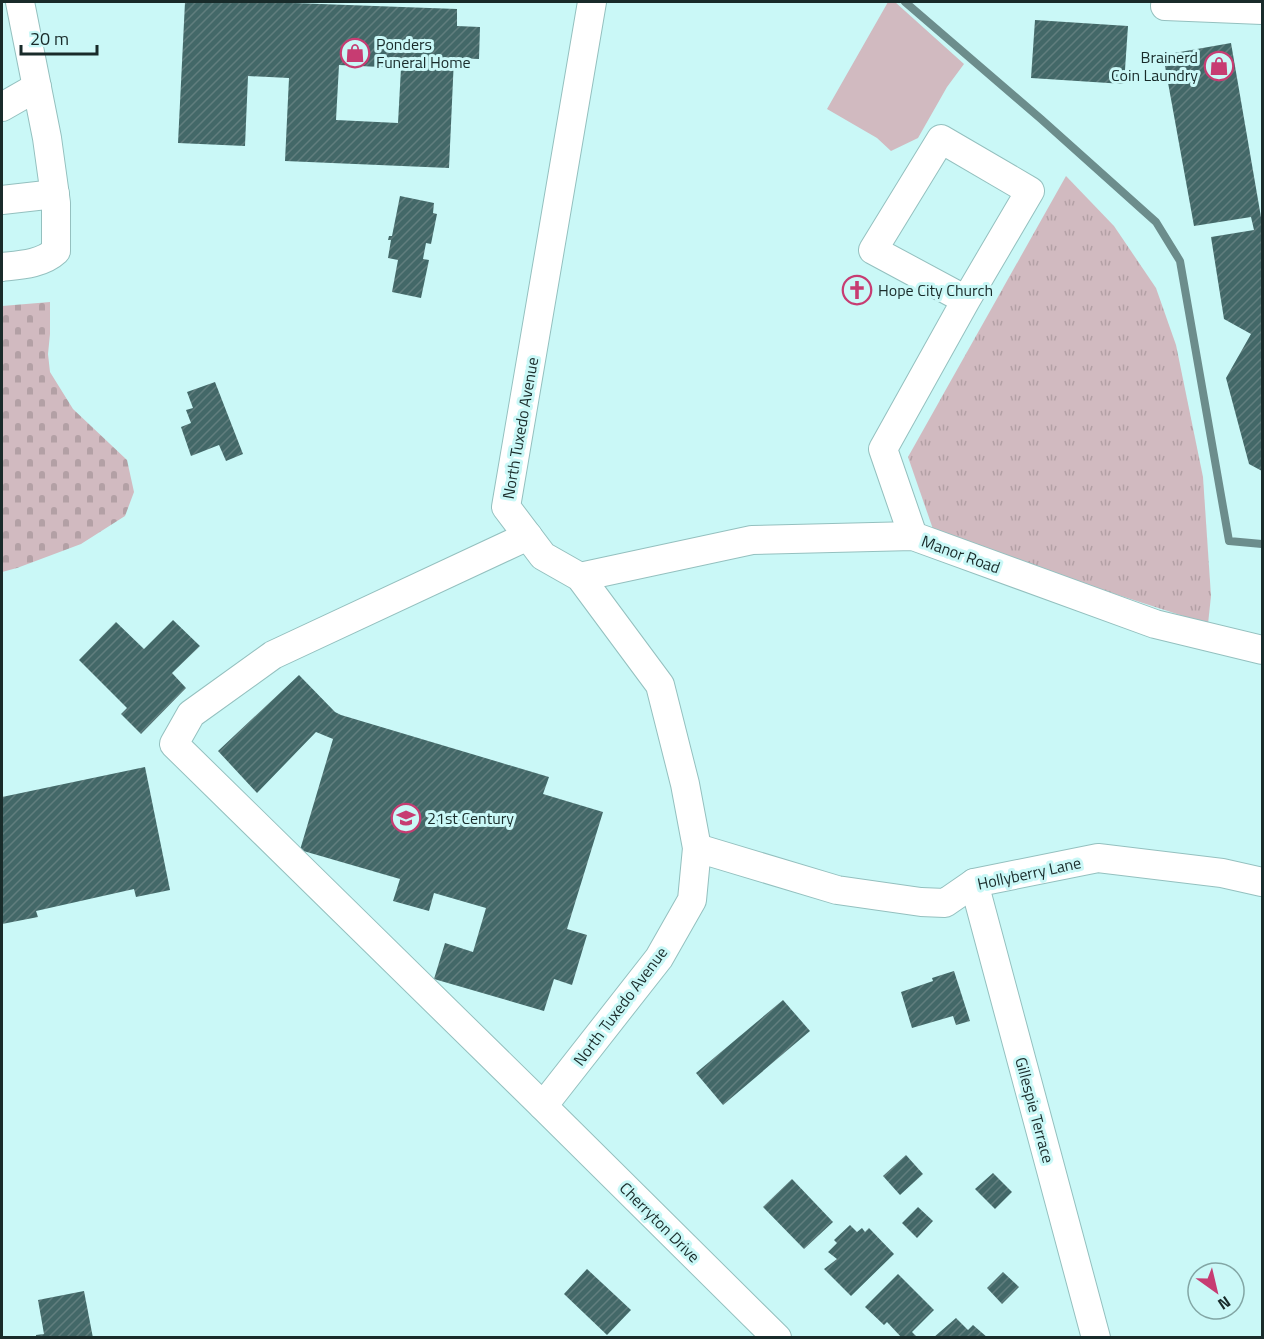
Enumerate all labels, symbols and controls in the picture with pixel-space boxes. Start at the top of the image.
scale bar [21,18,98,56]
text: 20 m [30,25,69,52]
place label: Ponders Funeral Home [376,32,471,74]
shop icon: Ponders Funeral Home [339,37,371,69]
place label: Brainerd Coin Laundry [1111,45,1198,87]
shop icon: Brainerd Coin Laundry [1203,50,1235,82]
church icon: Hope City Church [841,274,873,306]
place label: Hope City Church [878,278,993,302]
street label: North Tuxedo Avenue [496,355,544,501]
street label: Manor Road [918,529,1004,579]
school or university icon: 21st Century [390,802,422,834]
place label: 21st Century [427,806,514,830]
street label: Hollyberry Lane [975,850,1083,896]
street label: North Tuxedo Avenue [567,941,673,1071]
street label: Gillespie Terrace [1009,1054,1061,1166]
street label: Cherryton Drive [614,1176,706,1268]
north arrow [1186,1261,1246,1321]
text: N [1213,1290,1236,1316]

